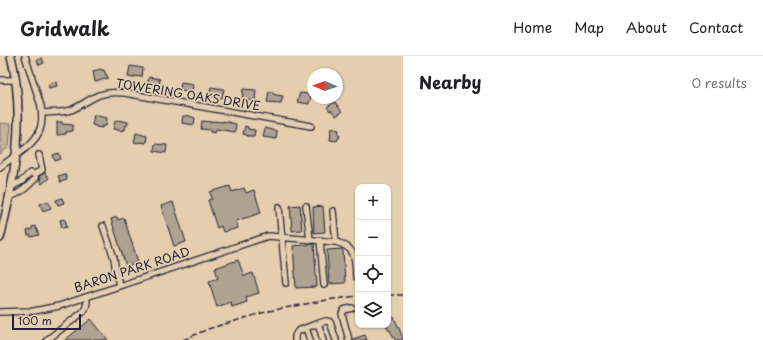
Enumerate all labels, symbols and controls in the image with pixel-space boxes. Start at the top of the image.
text: Gridwalk [20,14,110,42]
text: Home [513,17,552,38]
text: Map [574,17,604,38]
text: About [626,17,667,38]
text: Contact [689,17,743,38]
north arrow [307,68,343,104]
text: Nearby [419,69,481,95]
text: 0 results [692,73,747,92]
street label: TOWERING OAKS DRIVE [115,74,262,114]
map controls [355,184,391,328]
button: + [355,184,391,220]
button: − [355,220,391,256]
street label: BARON PARK ROAD [71,242,192,296]
button: locate [355,256,391,292]
button: layers [355,292,391,328]
scale bar [12,312,81,331]
text: 100 m [18,312,52,329]

